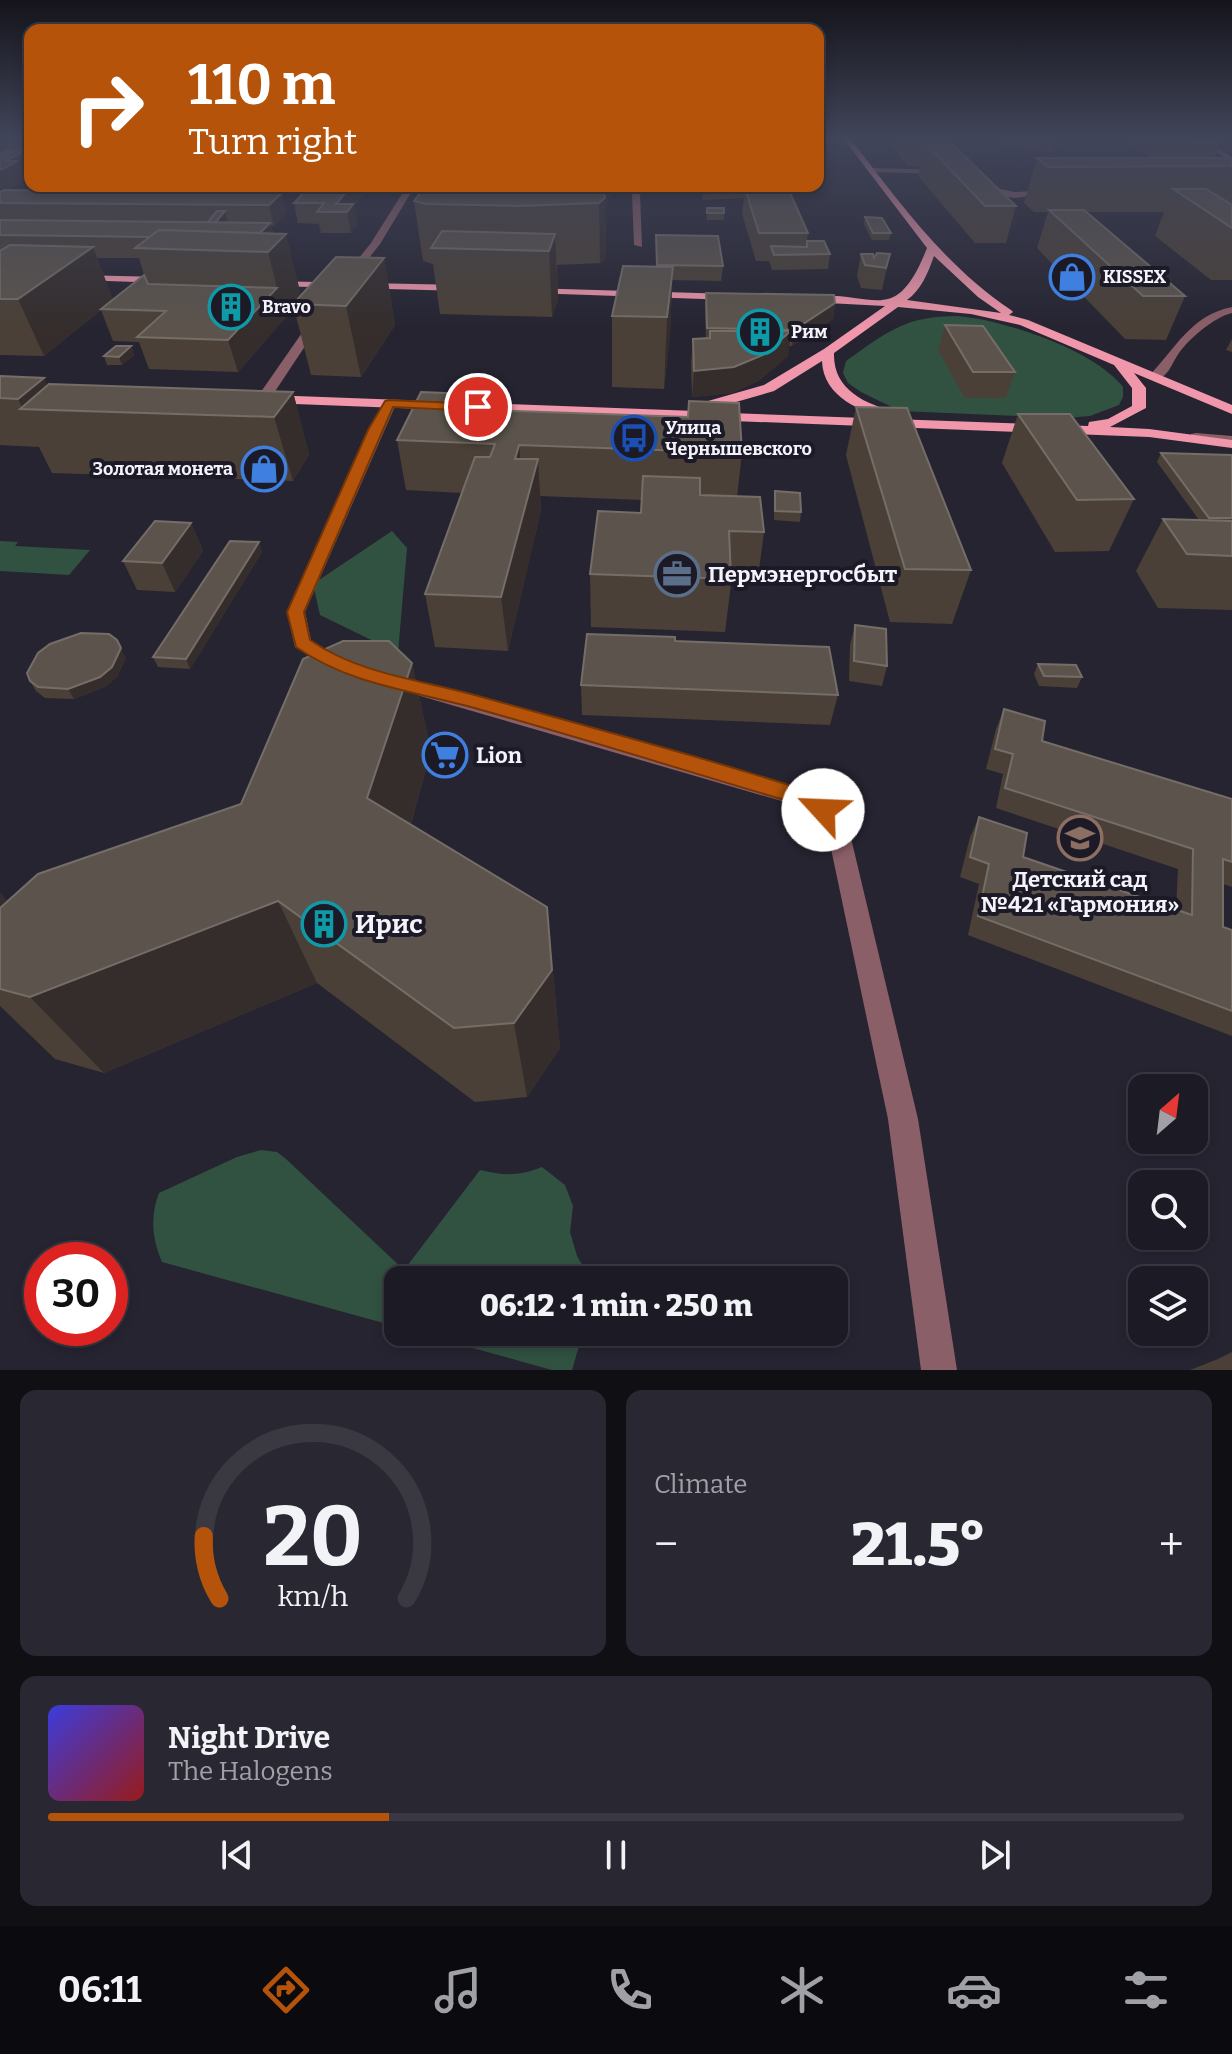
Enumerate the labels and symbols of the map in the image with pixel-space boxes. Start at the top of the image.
shop icon: KISSEX [1048,253,1096,301]
place label: KISSEX [1103,266,1166,288]
building icon: Bravo [207,283,255,331]
place label: Bravo [262,296,311,318]
building icon: Рим [736,308,784,356]
place label: Рим [791,321,828,343]
pin [444,373,512,441]
bus stop icon: Улица Чернышевского [610,414,658,462]
place label: Улица Чернышевского [665,417,812,460]
shop icon: Золотая монета [240,445,288,493]
place label: Золотая монета [93,458,233,480]
office icon: Пермэнергосбыт [653,550,701,598]
place label: Пермэнергосбыт [708,561,897,588]
supermarket icon: Lion [421,731,469,779]
place label: Lion [476,742,522,769]
position arrow [781,768,865,852]
school or university icon: Детский сад №421 «Гармония» [1056,814,1104,862]
place label: Детский сад №421 «Гармония» [981,866,1179,918]
building icon: Ирис [300,900,348,948]
place label: Ирис [355,909,423,940]
north arrow [1128,1074,1208,1154]
speed limit sign: 30 [24,1242,128,1346]

